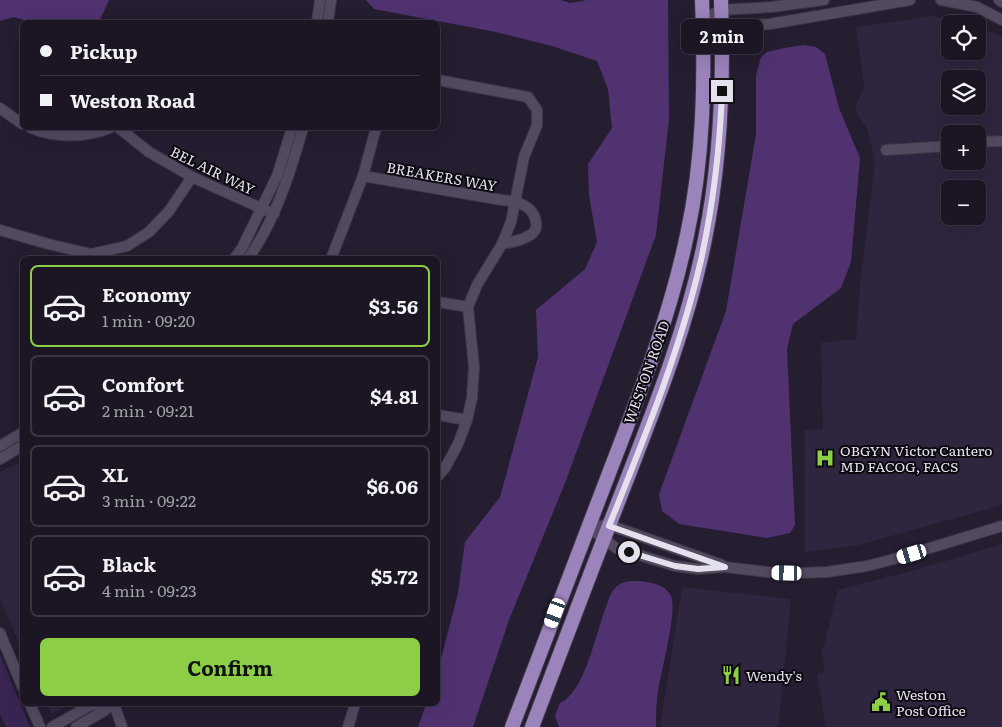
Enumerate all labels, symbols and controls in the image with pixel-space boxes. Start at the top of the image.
map controls [941,15,986,225]
button: locate [941,15,986,60]
callout: 2 min [681,18,763,54]
text: 2 min [700,24,744,48]
text: Pickup [70,37,138,65]
button: layers [941,70,986,115]
route end [711,80,733,102]
text: Weston Road [70,86,195,114]
button: + [941,125,986,170]
street label: BEL AIR WAY [168,141,258,199]
street label: BREAKERS WAY [385,156,499,196]
button: − [941,180,986,225]
text: Economy [102,280,191,308]
icon: car [42,284,87,329]
text: $3.56 [368,292,418,320]
text: 1 min · 09:20 [102,308,195,332]
street label: WESTON ROAD [618,317,674,426]
text: Comfort [102,370,184,398]
icon: car [42,374,87,419]
text: $4.81 [370,382,418,410]
text: 2 min · 09:21 [102,398,194,422]
place label: OBGYN Victor Cantero MD FACOG, FACS [840,440,993,476]
hospital icon: OBGYN Victor Cantero MD FACOG, FACS [814,447,836,469]
text: XL [102,460,129,488]
icon: car [42,464,87,509]
text: $6.06 [367,472,418,500]
text: 3 min · 09:22 [102,488,196,512]
route start [618,541,640,563]
car [895,542,928,566]
text: Black [102,550,156,578]
icon: car [42,554,87,599]
text: $5.72 [371,562,418,590]
car [771,565,802,581]
text: 4 min · 09:23 [102,578,197,602]
car [542,596,567,630]
button: Confirm [40,638,420,696]
restaurant icon: Wendy's [720,664,742,686]
place label: Wendy's [746,665,802,685]
place label: Weston Post Office [896,684,966,720]
public building icon: Weston Post Office [870,691,892,713]

